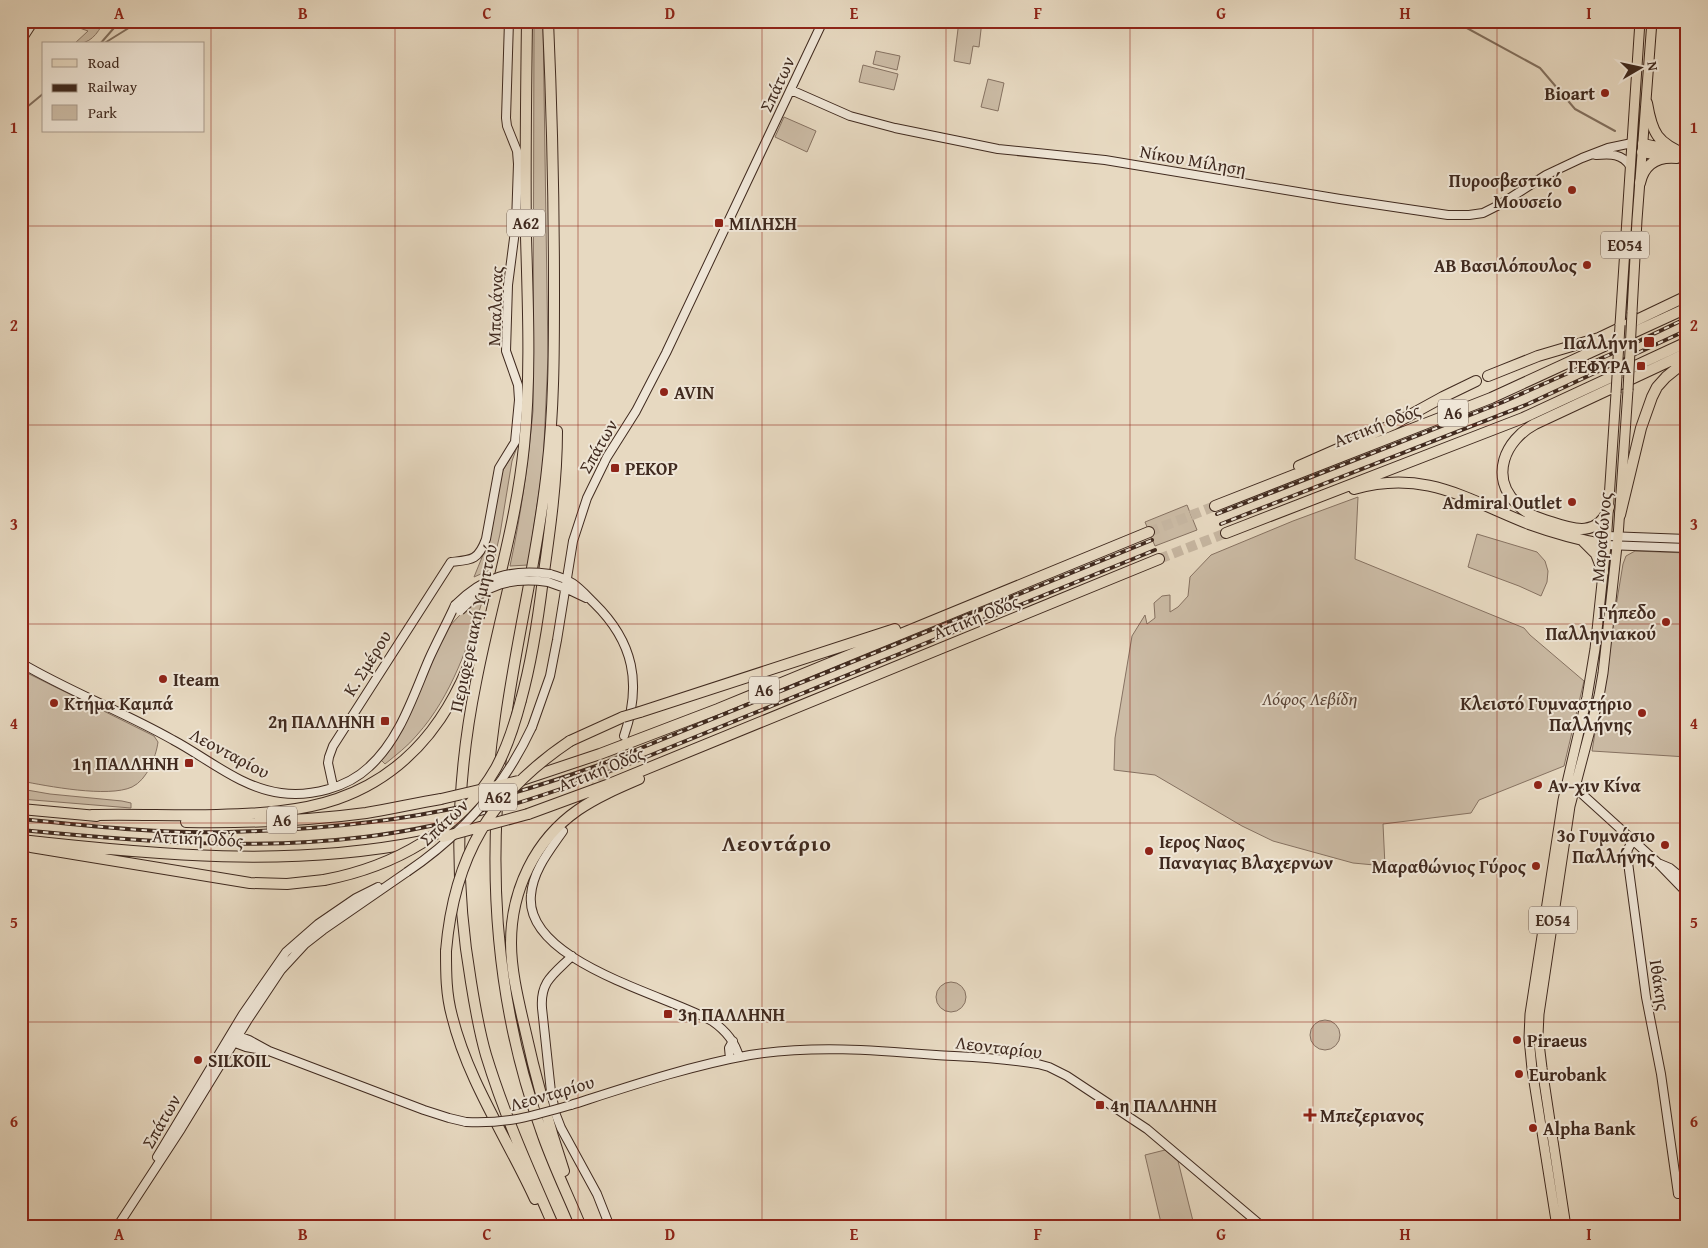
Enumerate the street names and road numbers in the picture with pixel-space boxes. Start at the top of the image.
street label: Σπάτων [752,52,802,116]
street label: Νίκου Μίληση [1138,137,1248,183]
road number: Α62 [507,210,545,237]
road number: ΕΟ54 [1601,232,1649,258]
street label: Μπαλάνας [480,265,510,347]
street label: Αττική Οδός [1330,396,1425,454]
road number: Α6 [1438,399,1468,426]
street label: Σπάτων [572,414,624,478]
street label: Μαραθώνος [1584,490,1618,583]
street label: Περιφερειακή Υμηττού [442,541,504,715]
street label: Αττική Οδός [929,587,1024,647]
street label: Κ. Σμέρου [336,625,398,701]
road number: Α6 [749,676,779,704]
street label: Λεονταρίου [185,721,275,785]
street label: Αττική Οδός [554,739,649,799]
road number: Α62 [479,784,517,810]
street label: Σπάτων [413,792,475,852]
road number: Α6 [267,806,297,834]
street label: Αττική Οδός [152,822,245,854]
road number: ΕΟ54 [1529,906,1577,934]
street label: Ιθάκης [1643,957,1677,1013]
street label: Λεονταρίου [954,1028,1044,1066]
street label: Λεονταρίου [507,1068,597,1118]
street label: Σπάτων [135,1089,187,1153]

